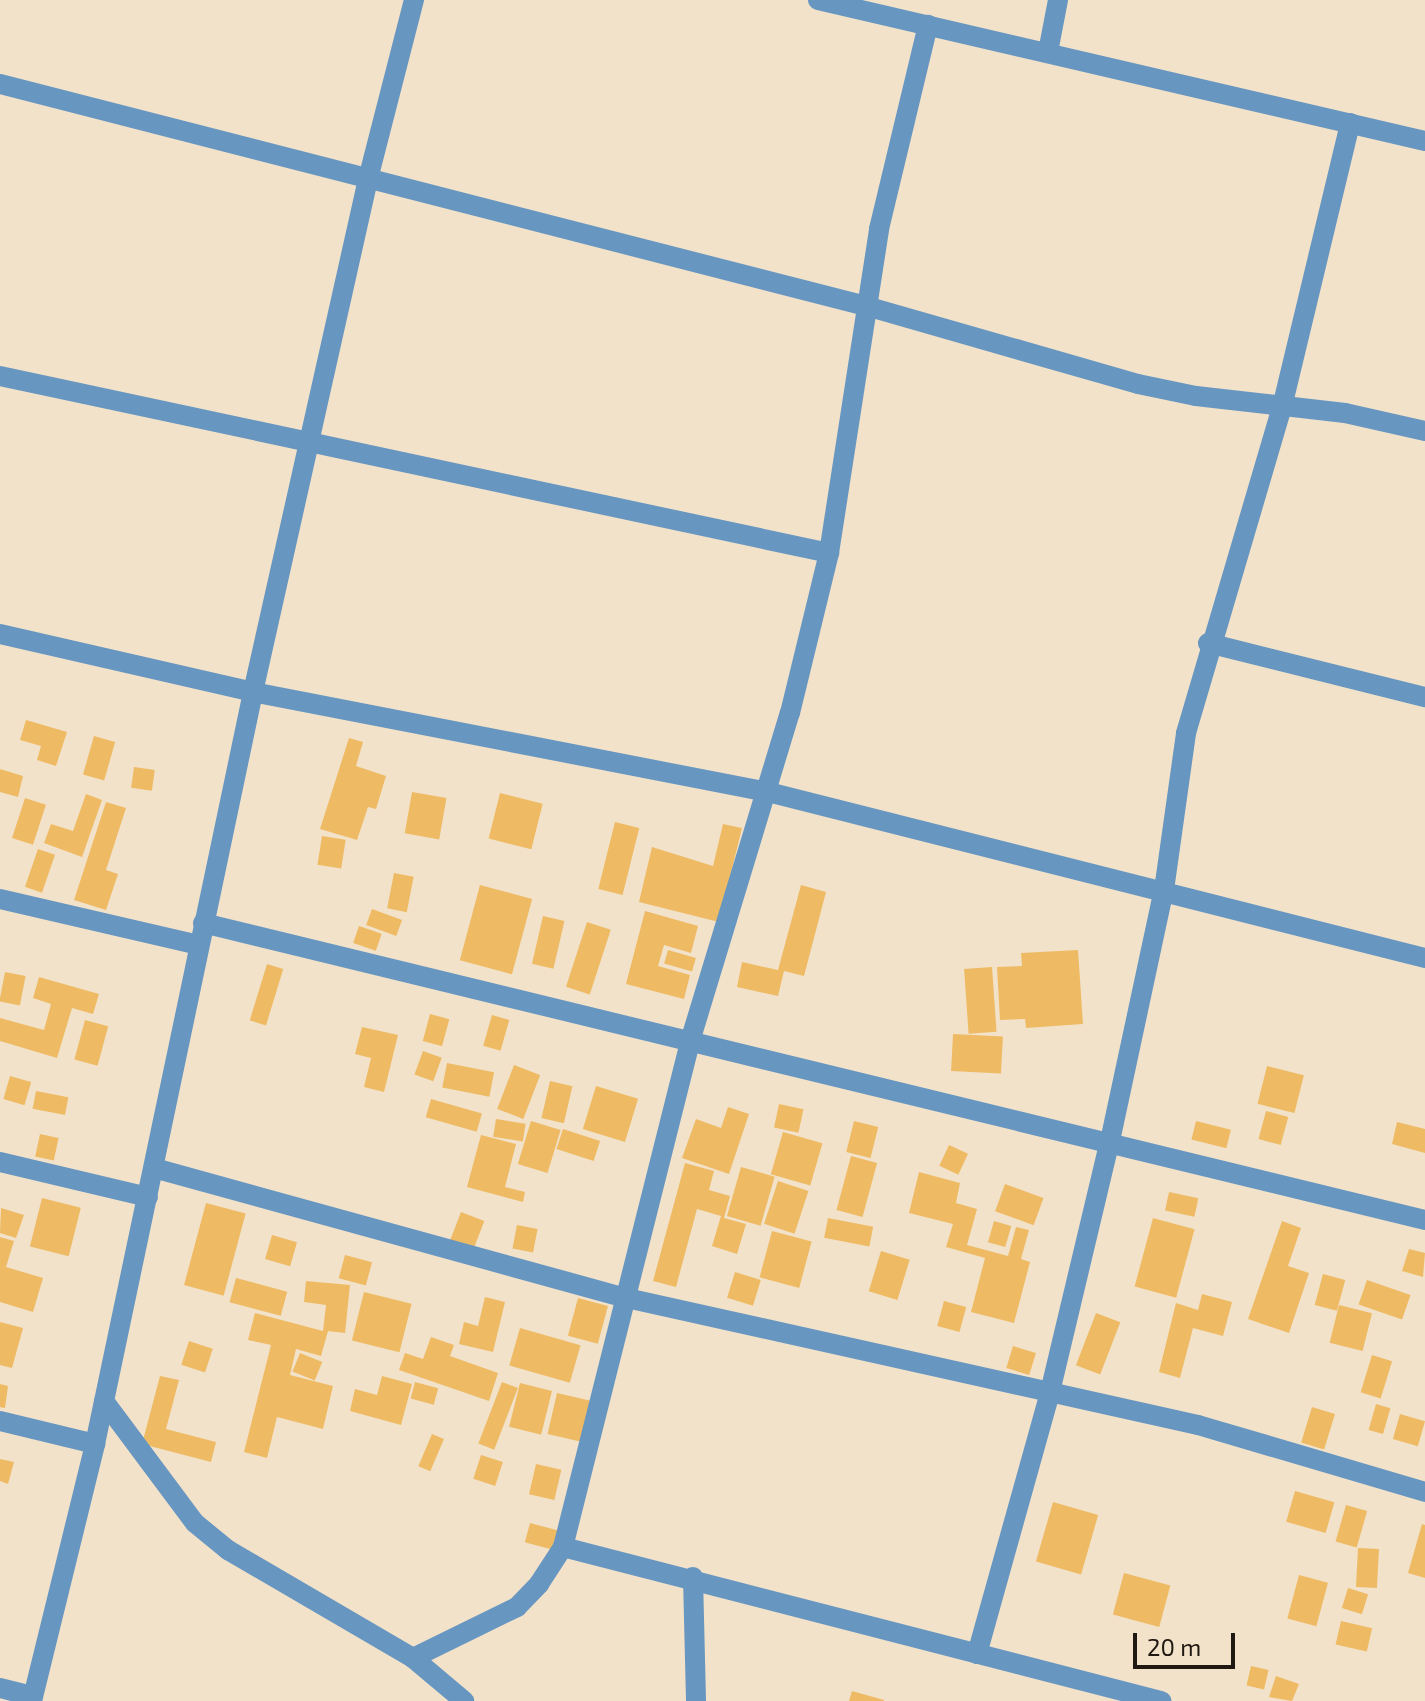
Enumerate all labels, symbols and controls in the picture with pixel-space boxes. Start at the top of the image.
scale bar [1137,1617,1239,1667]
text: 20 m [1147,1632,1201,1661]

